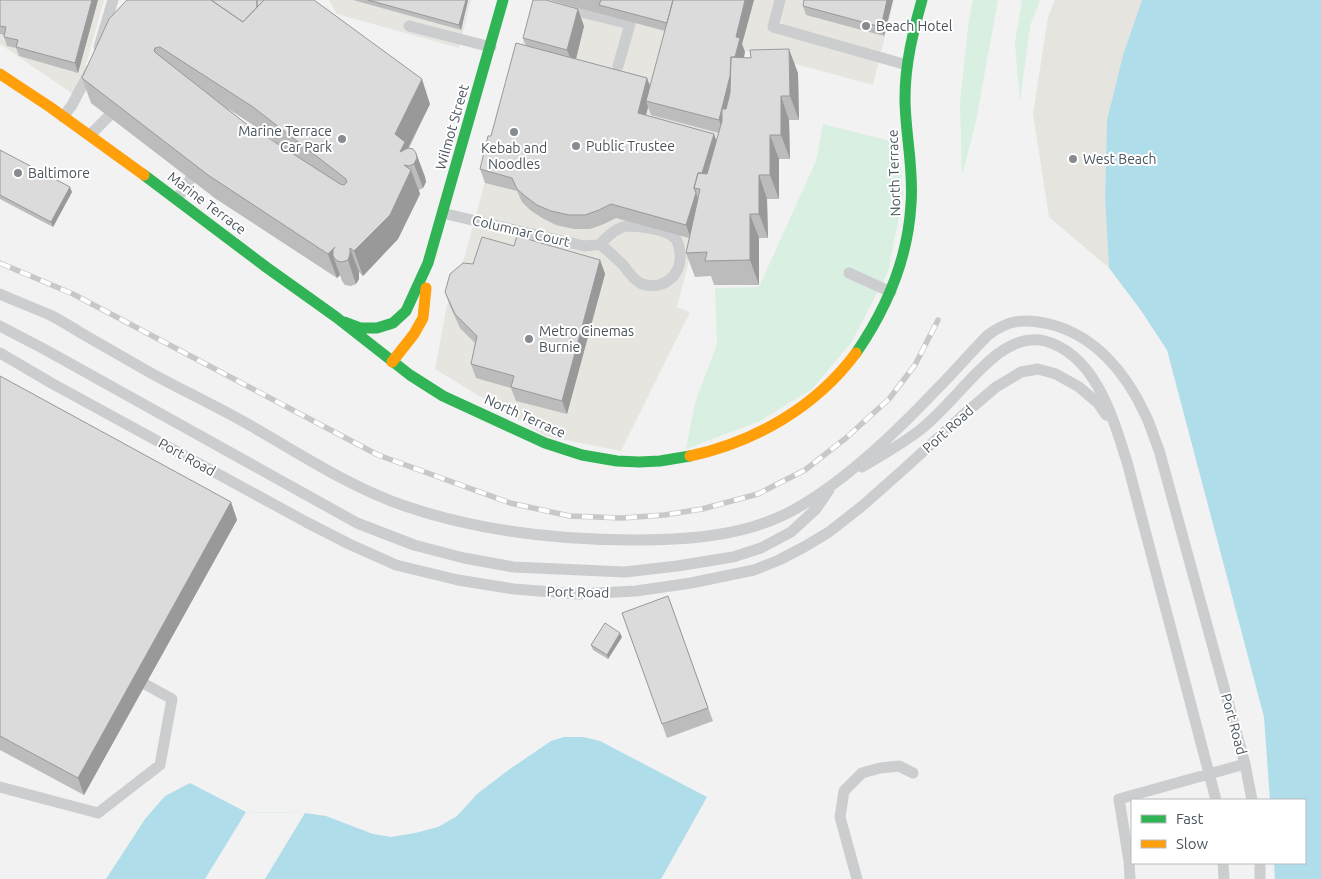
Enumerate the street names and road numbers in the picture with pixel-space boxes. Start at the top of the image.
street label: Wilmot Street [432,82,472,172]
street label: North Terrace [884,129,904,217]
street label: Marine Terrace [165,168,249,238]
street label: Columnar Court [471,212,572,250]
street label: North Terrace [482,391,568,441]
street label: Port Road [919,402,977,456]
street label: Port Road [156,435,218,479]
street label: Port Road [547,583,609,601]
street label: Port Road [1218,692,1250,756]

